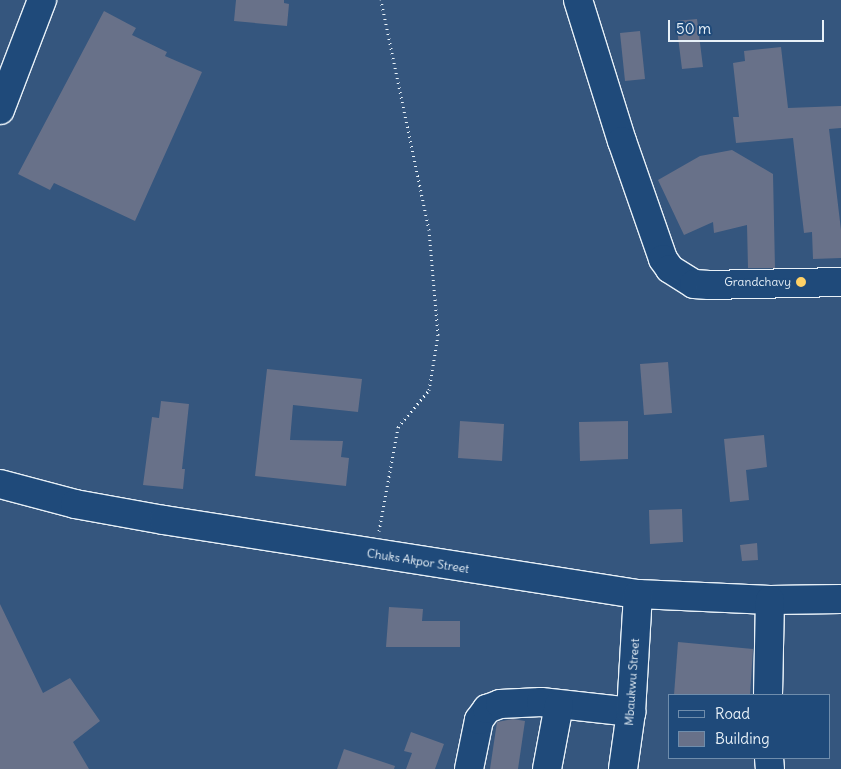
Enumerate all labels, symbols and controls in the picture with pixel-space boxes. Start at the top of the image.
scale bar [671,10,827,42]
text: 50 m [676,19,711,38]
place label: Grandchavy [724,275,791,289]
marker: Grandchavy [795,276,807,288]
street label: Chuks Akpor Street [366,546,470,576]
street label: Mbaukwu Street [622,638,642,726]
legend [668,694,831,759]
text: Road [715,704,750,723]
text: Building [715,729,770,748]

